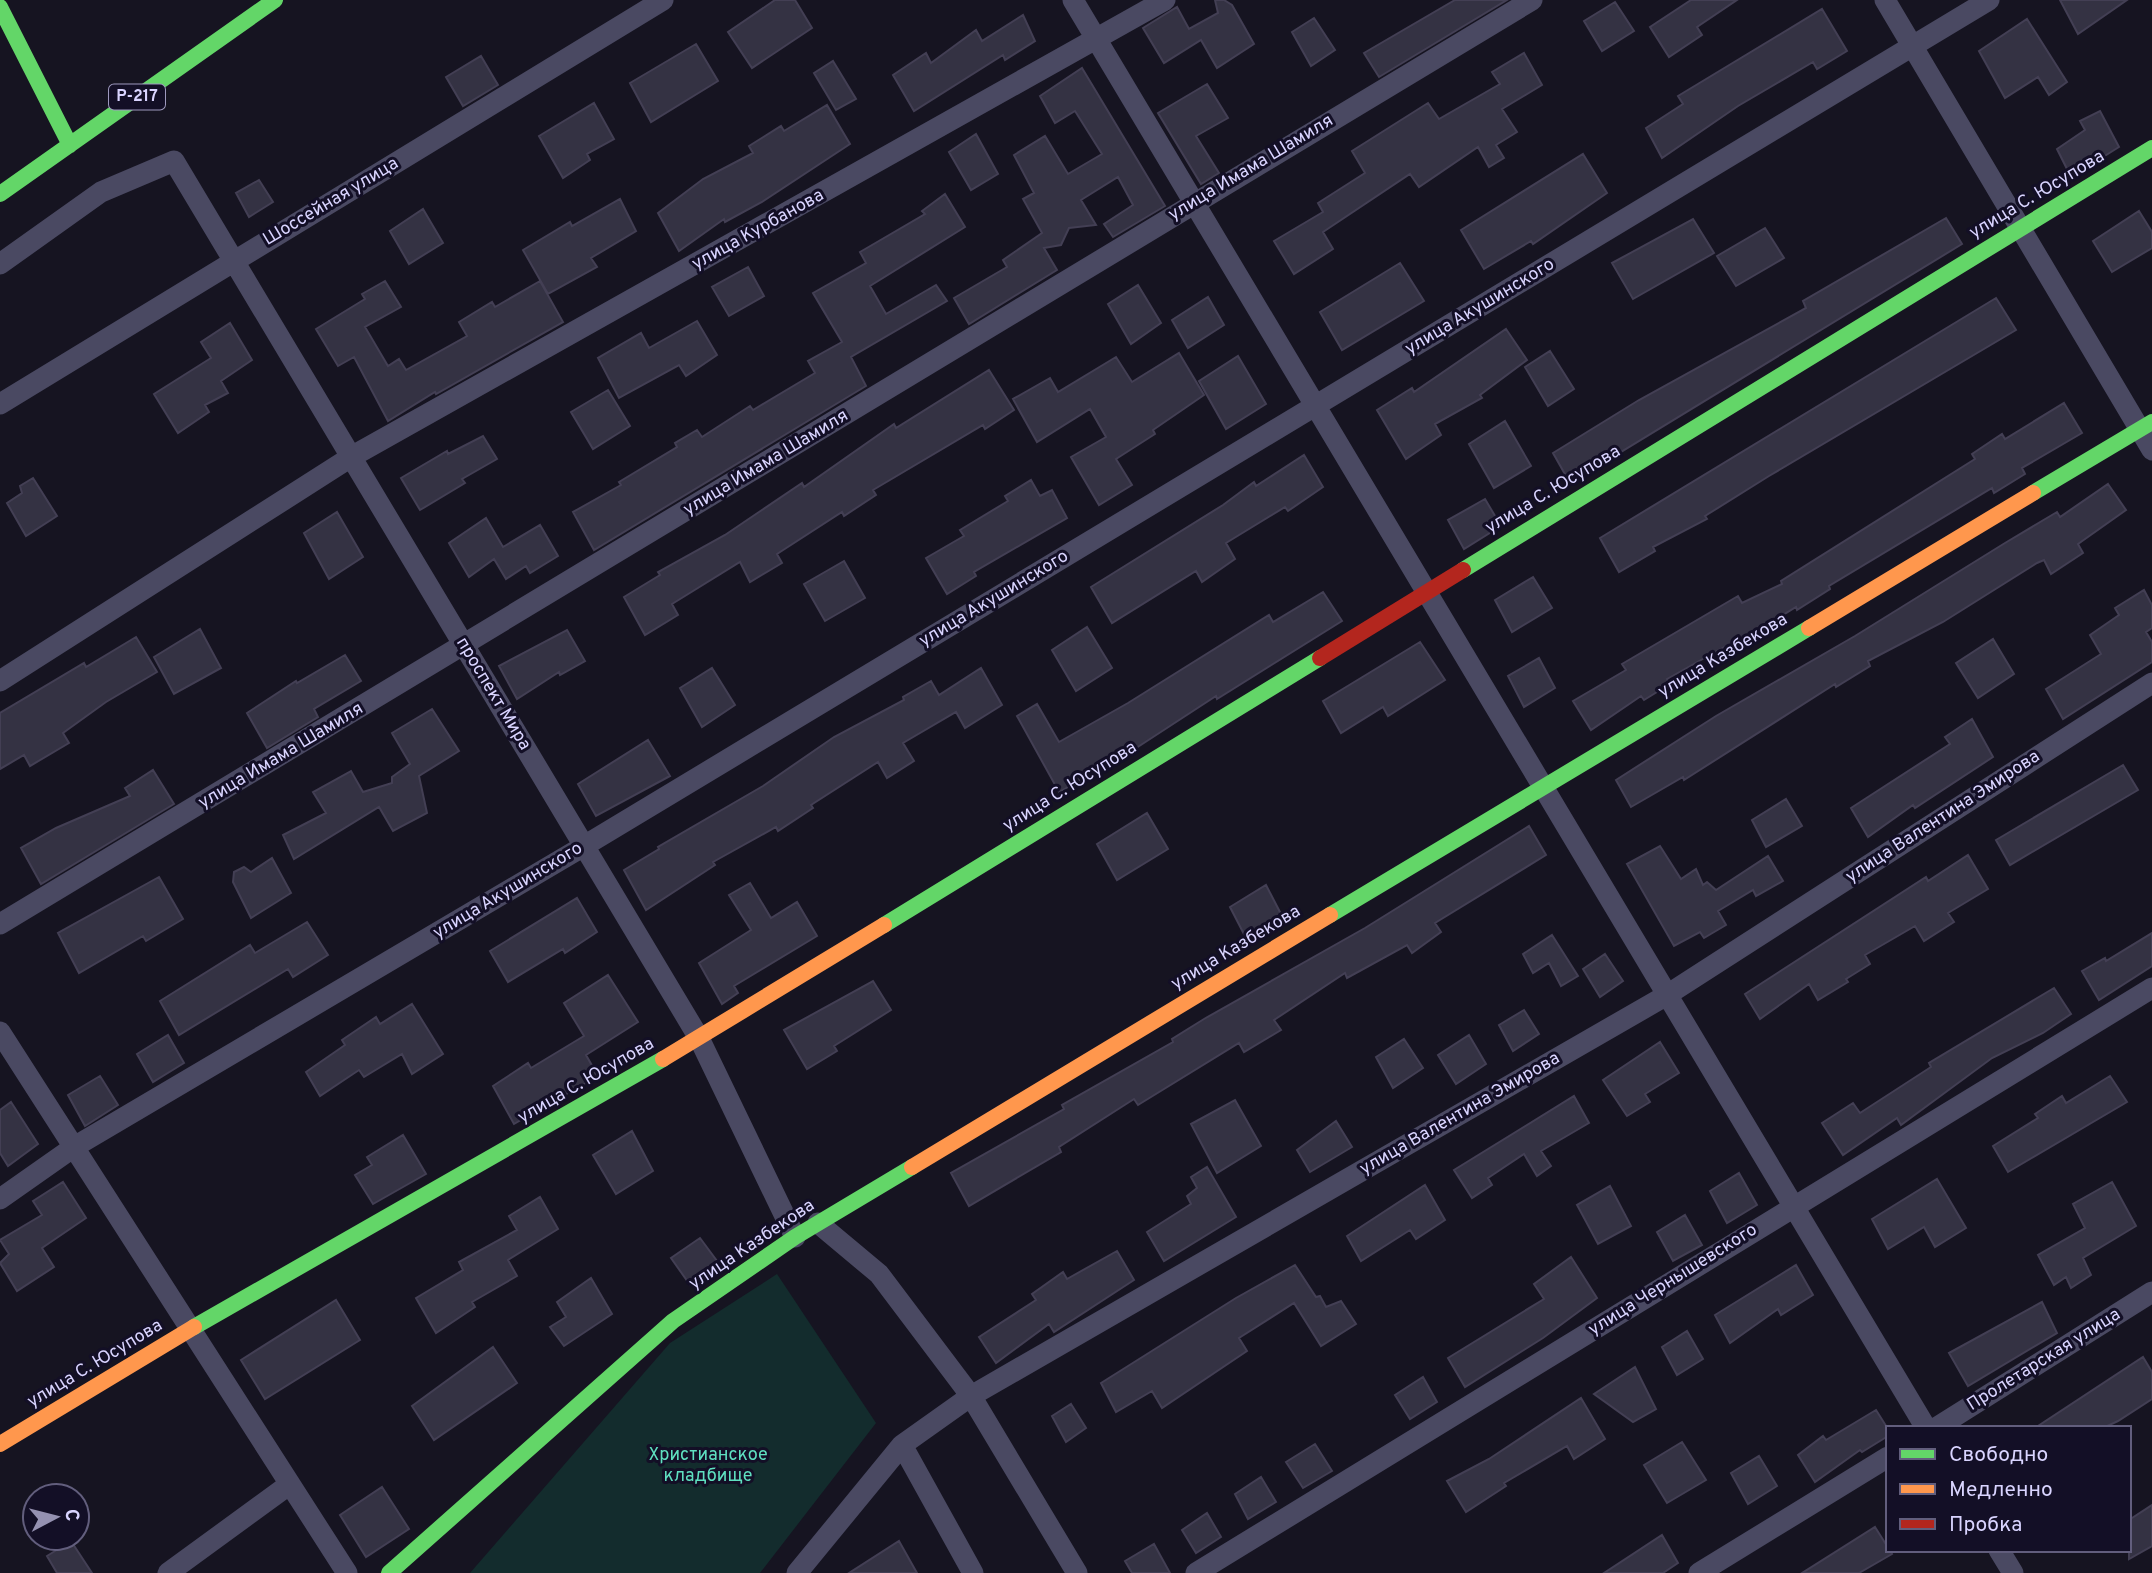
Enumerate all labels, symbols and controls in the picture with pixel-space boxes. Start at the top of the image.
road number: Р-217 [109,85,165,110]
street label: улица Имама Шамиля [1164,110,1338,226]
street label: улица С. Юсупова [1965,146,2109,244]
street label: Шоссейная улица [259,152,403,252]
street label: улица Курбанова [688,184,828,276]
street label: улица Акушинского [1401,253,1559,361]
street label: улица Имама Шамиля [679,405,853,521]
street label: улица С. Юсупова [1481,441,1625,539]
street label: улица Акушинского [915,545,1073,653]
street label: улица Казбекова [1654,608,1792,704]
street label: проспект Мира [450,633,536,755]
street label: улица Имама Шамиля [194,698,368,814]
street label: улица С. Юсупова [999,736,1141,838]
street label: улица Валентина Эмирова [1841,745,2045,889]
street label: улица Акушинского [429,837,587,945]
street label: улица Казбекова [1167,900,1305,996]
street label: улица С. Юсупова [514,1033,658,1129]
street label: улица Валентина Эмирова [1356,1047,1564,1181]
street label: улица Казбекова [685,1194,819,1296]
street label: улица Чернышевского [1584,1219,1762,1341]
street label: Пролетарская улица [1963,1303,2125,1417]
street label: улица С. Юсупова [23,1315,167,1413]
legend [1886,1426,2131,1552]
text: Свободно [1949,1442,2048,1469]
park label: Христианское кладбище [648,1444,768,1488]
text: Медленно [1949,1477,2053,1504]
north arrow [21,1482,91,1552]
text: С [58,1508,84,1523]
text: Пробка [1949,1512,2022,1539]

